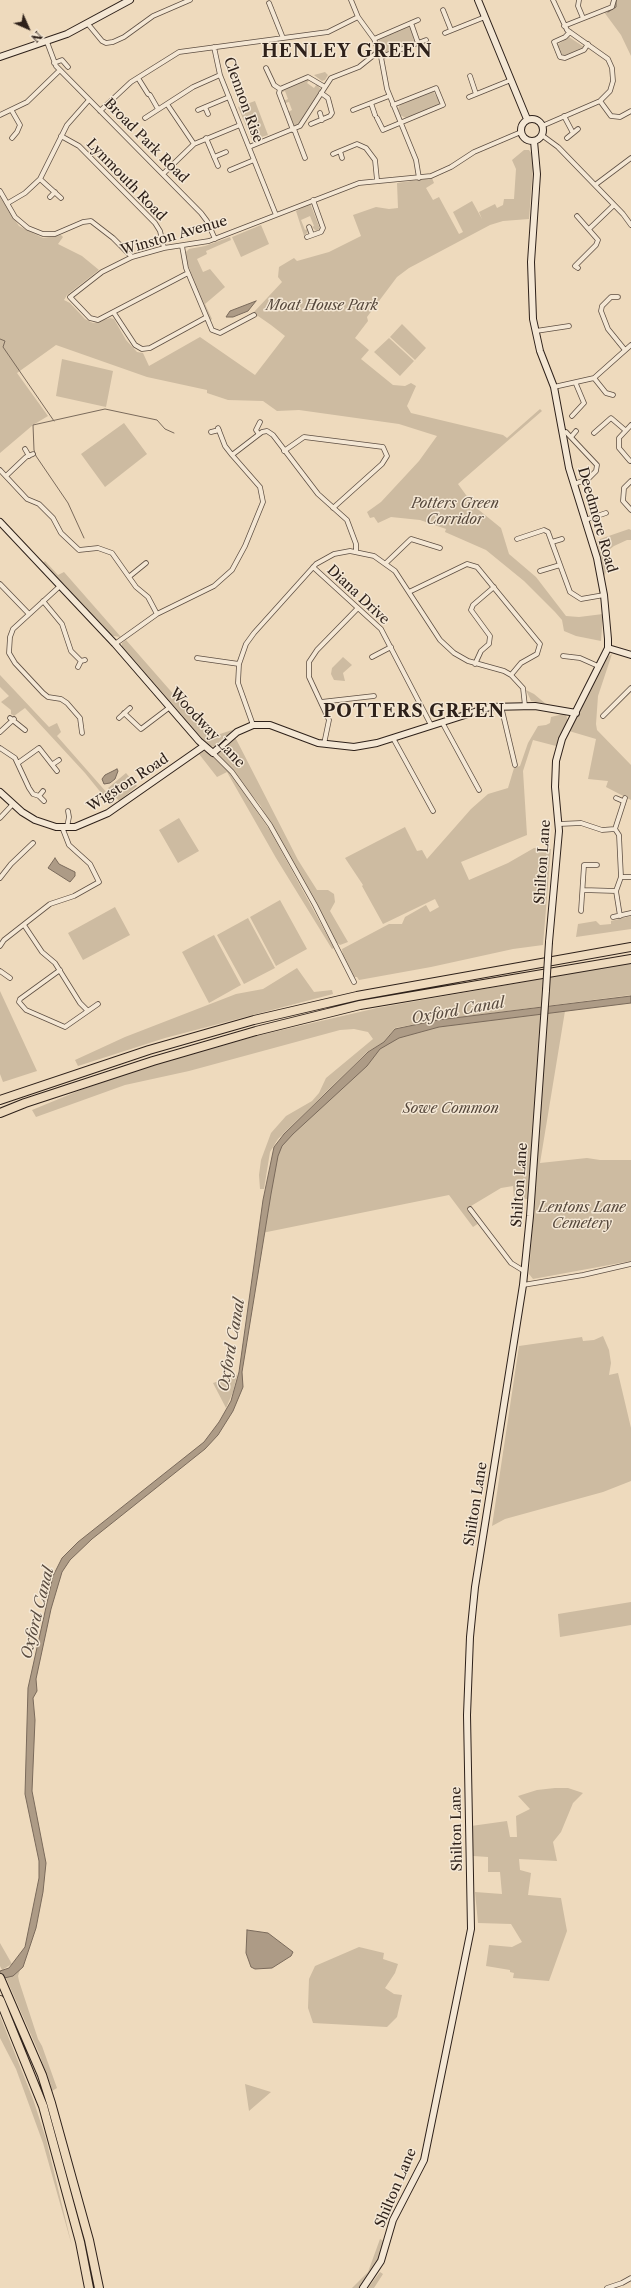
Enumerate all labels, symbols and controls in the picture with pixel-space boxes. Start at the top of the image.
north arrow [8,8,48,48]
text: N [28,28,45,45]
district label: HENLEY GREEN [261,41,433,63]
street label: Clennon Rise [220,55,266,145]
street label: Broad Park Road [100,95,192,187]
street label: Lynmouth Road [83,136,169,224]
street label: Winston Avenue [119,213,229,259]
park label: Moat House Park [266,298,378,314]
street label: Deedmore Road [574,465,620,575]
park label: Potters Green Corridor [411,496,499,528]
street label: Diana Drive [323,562,393,628]
street label: Woodway Lane [166,685,248,771]
district label: POTTERS GREEN [323,701,505,723]
street label: Wigston Road [84,750,172,816]
street label: Shilton Lane [532,819,554,905]
water label: Oxford Canal [410,994,506,1028]
park label: Sowe Common [403,1101,499,1117]
street label: Shilton Lane [509,1142,531,1228]
park label: Lentons Lane Cemetery [538,1200,626,1232]
water label: Oxford Canal [215,1297,249,1393]
street label: Shilton Lane [461,1461,491,1547]
water label: Oxford Canal [18,1565,58,1661]
street label: Shilton Lane [448,1786,466,1872]
street label: Shilton Lane [372,2146,420,2230]

